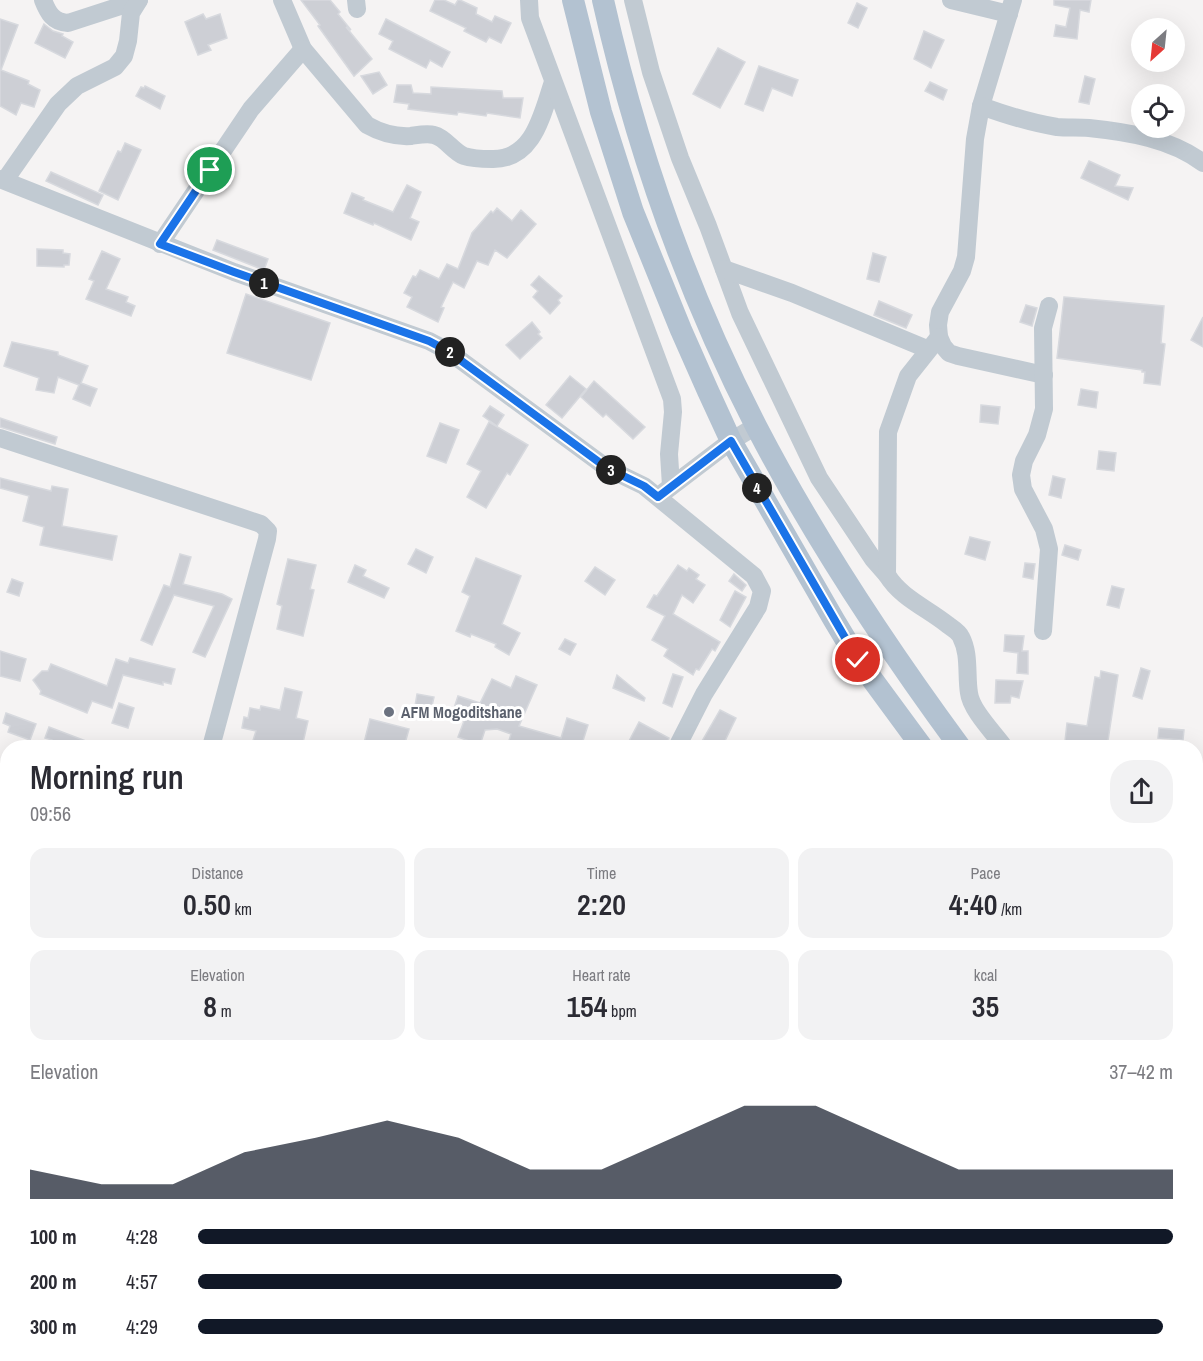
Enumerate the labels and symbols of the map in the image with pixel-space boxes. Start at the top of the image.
north arrow [1131,18,1185,72]
pin [184,144,235,195]
pin: 1 [249,268,279,298]
pin: 2 [435,337,465,367]
pin: 3 [596,455,626,485]
pin: 4 [742,473,772,503]
pin [832,634,883,685]
place label: AFM Mogoditshane [401,701,522,723]
marker: AFM Mogoditshane [382,705,396,719]

